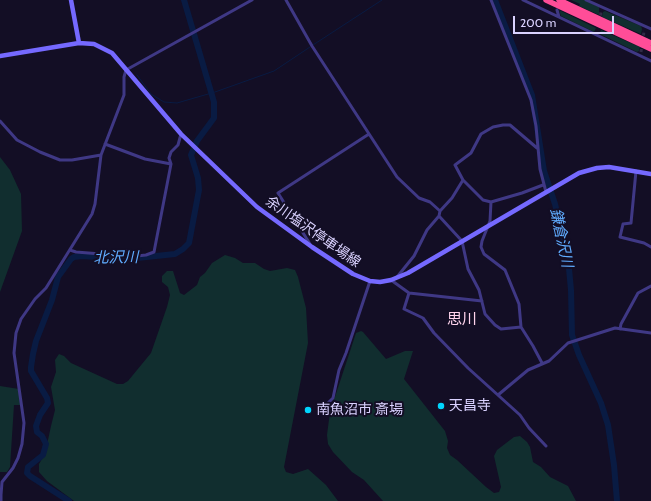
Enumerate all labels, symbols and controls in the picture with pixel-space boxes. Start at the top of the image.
scale bar [515,8,616,34]
text: 200 m [520,15,556,30]
street label: 余川塩沢停車場線 [262,193,364,271]
water label: 鎌倉沢川 [546,207,576,269]
water label: 北沢川 [93,249,139,267]
district label: 思川 [447,311,477,329]
place label: 天昌寺 [449,398,491,414]
marker: 天昌寺 [436,401,446,411]
place label: 南魚沼市 斎場 [316,402,403,418]
marker: 南魚沼市 斎場 [303,405,313,415]

